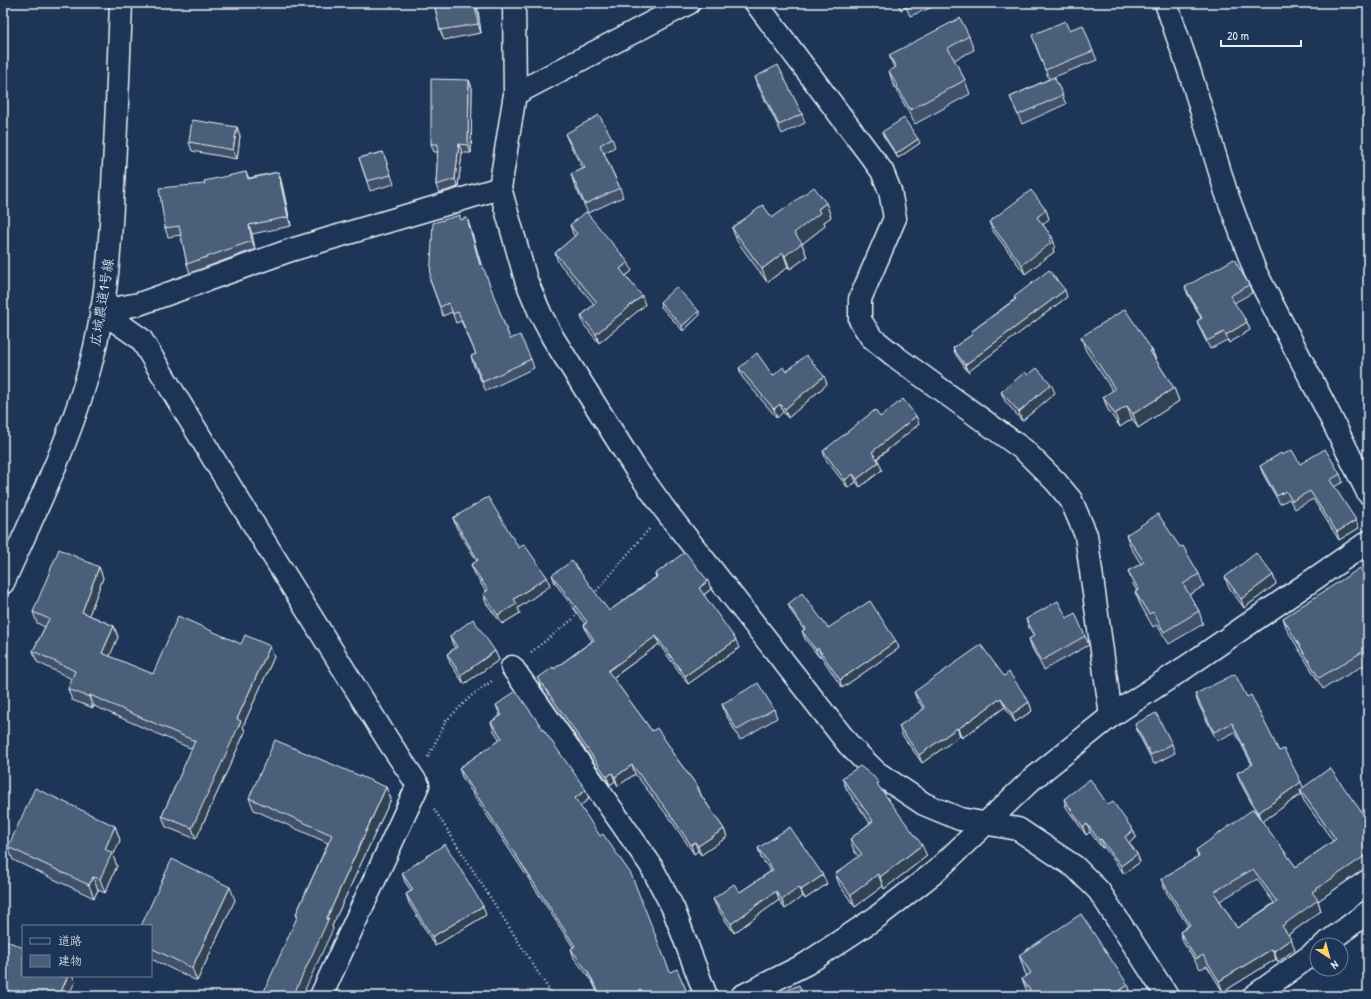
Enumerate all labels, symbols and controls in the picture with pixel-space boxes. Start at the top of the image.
scale bar [1221,22,1301,48]
text: 20 m [1227,27,1249,44]
street label: 広域農道1号線 [85,257,117,347]
legend [22,925,152,977]
text: 道路 [58,932,82,949]
north arrow [1309,937,1349,977]
text: 建物 [58,952,82,969]
text: N [1328,958,1341,973]

